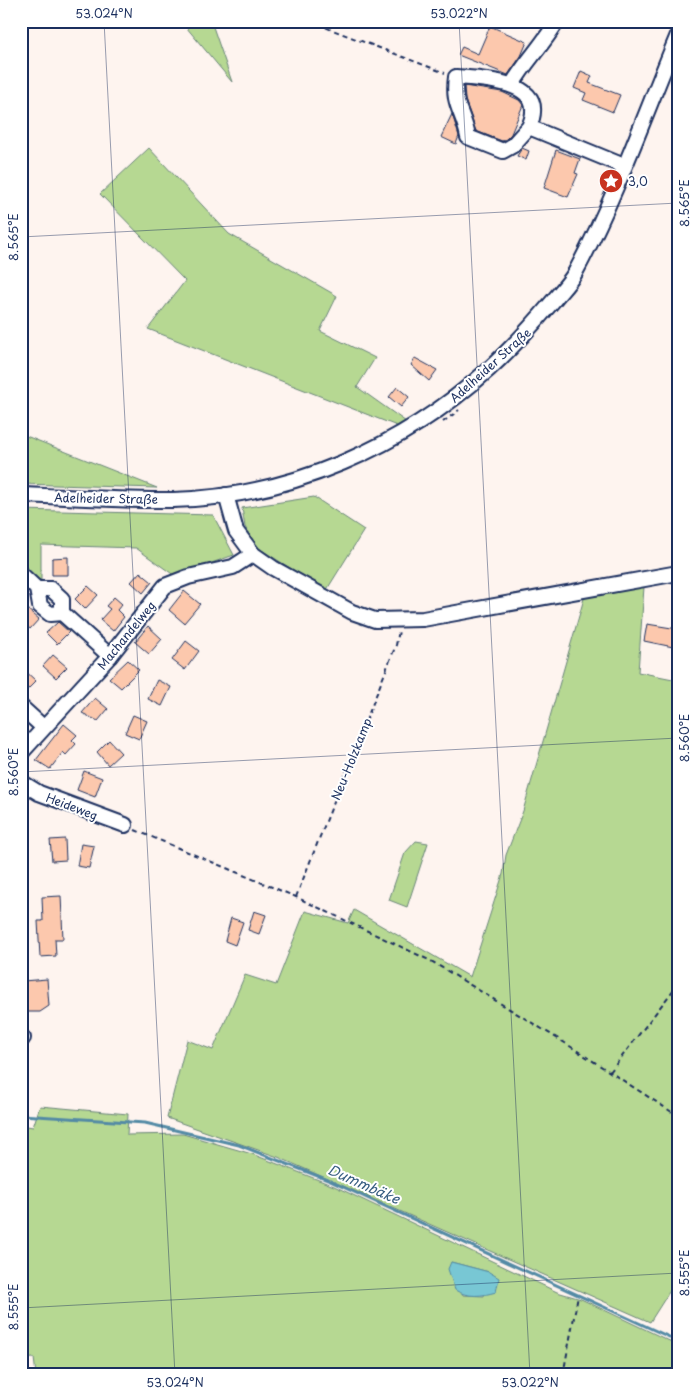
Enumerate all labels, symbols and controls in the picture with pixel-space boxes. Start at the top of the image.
text: 53.024°N [75,4,133,22]
text: 53.022°N [430,4,488,22]
place icon: 3,0 [598,168,624,194]
place label: 3,0 [628,172,648,190]
text: 8.565°E [675,179,693,227]
text: 8.565°E [4,213,22,261]
street label: Adelheider Straße [445,324,535,406]
street label: Adelheider Straße [54,488,158,508]
street label: Machandelweg [93,597,159,673]
text: 8.560°E [675,714,693,762]
street label: Neu-Holzkamp [326,715,376,803]
text: 8.560°E [4,748,22,796]
street label: Heideweg [44,788,100,824]
water label: Dummbäke [325,1159,405,1210]
text: 8.555°E [675,1250,693,1296]
text: 8.555°E [4,1284,22,1330]
text: 53.024°N [146,1373,204,1391]
text: 53.022°N [501,1373,559,1391]

